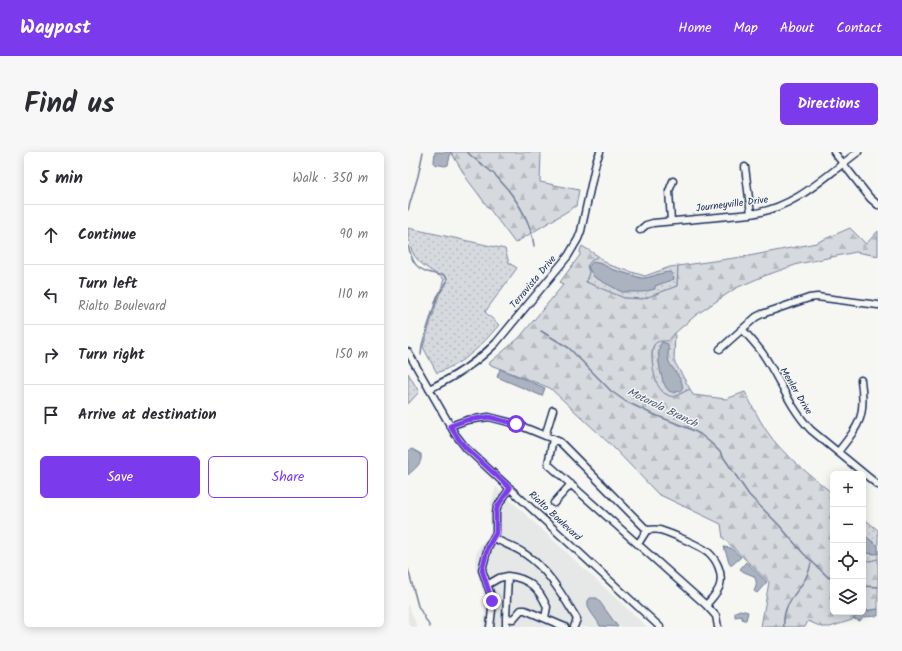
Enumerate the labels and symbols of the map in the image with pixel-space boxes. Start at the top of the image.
street label: Journeyville Drive [695,192,770,216]
street label: Terravista Drive [506,251,560,312]
street label: Menler Drive [776,364,817,418]
water label: Motorola Branch [624,383,701,433]
route start [507,415,525,433]
street label: Rialto Boulevard [525,487,586,546]
route end [483,592,501,610]

